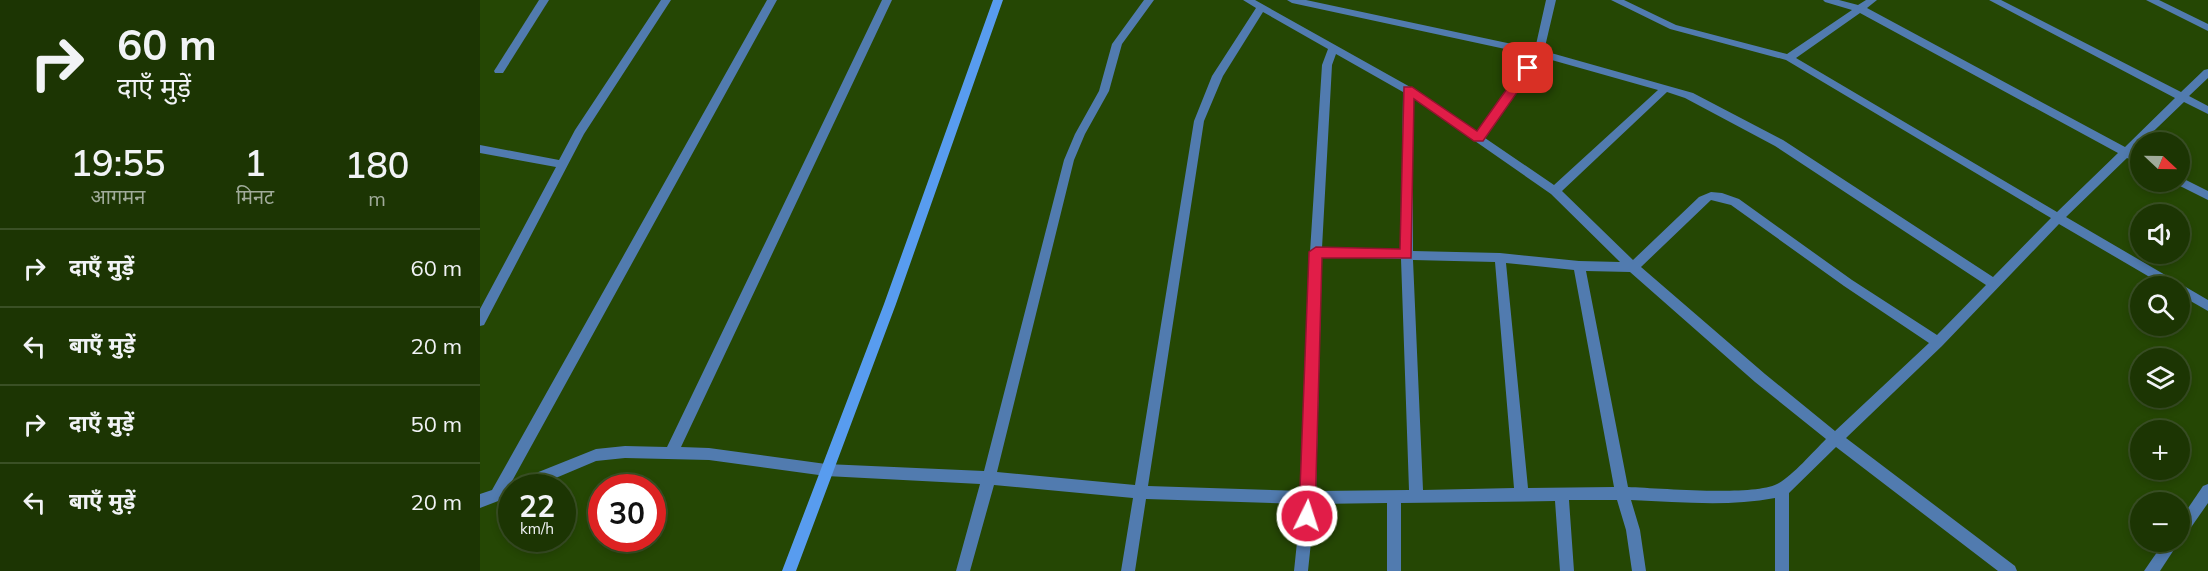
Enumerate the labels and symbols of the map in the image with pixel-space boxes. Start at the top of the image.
pin [1502,42,1553,93]
north arrow [2130,132,2190,192]
speed limit sign: 30 [588,474,666,552]
position arrow [1275,484,1339,548]

